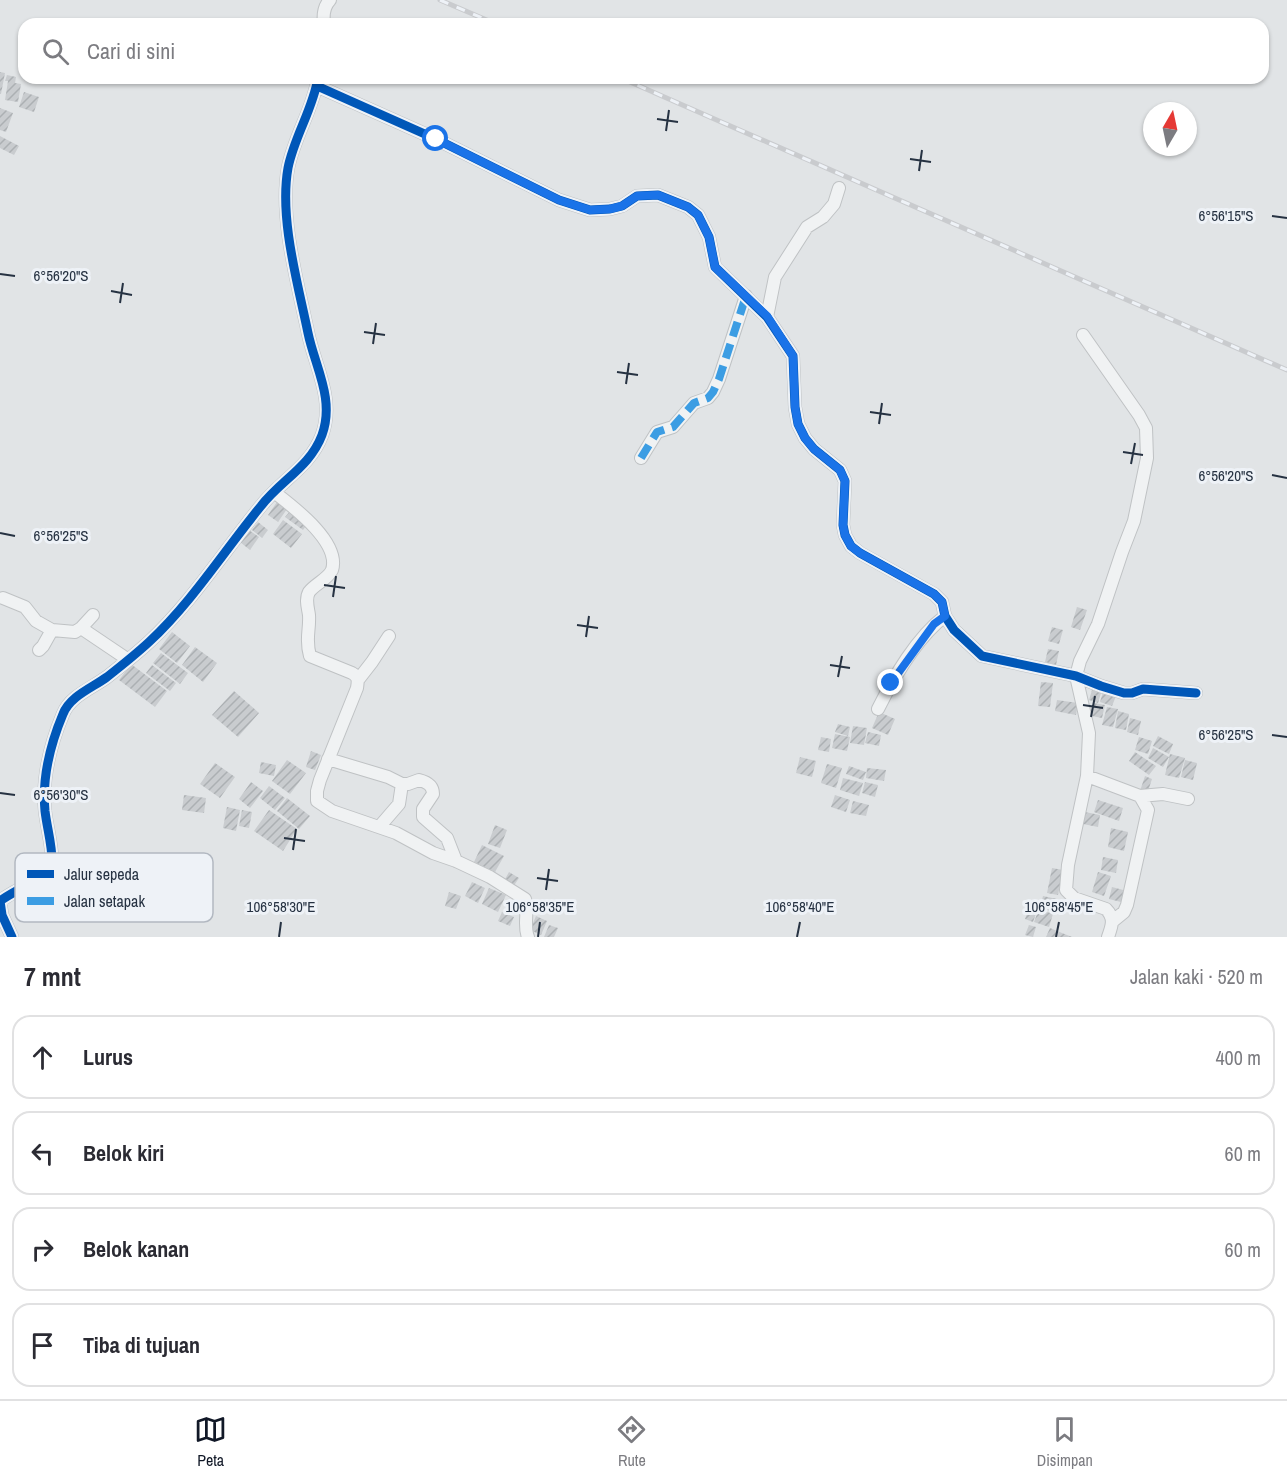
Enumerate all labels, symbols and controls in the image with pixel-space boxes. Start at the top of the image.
search box [18,18,1269,84]
icon: search [39,35,72,68]
text: Cari di sini [87,36,175,66]
north arrow [1143,102,1197,156]
route start [422,125,448,151]
text: 6°56'15"S [1198,205,1254,226]
text: 6°56'20"S [33,265,89,286]
text: 6°56'20"S [1198,465,1254,486]
text: 6°56'25"S [33,525,89,546]
route end [877,669,903,695]
text: 6°56'25"S [1198,724,1254,745]
text: 6°56'30"S [33,784,89,805]
legend [15,853,213,922]
text: Jalur sepeda [64,863,140,885]
text: Jalan setapak [64,890,145,912]
text: 106°58'30"E [247,896,315,917]
text: 106°58'35"E [506,896,574,917]
text: 106°58'40"E [766,896,834,917]
text: 106°58'45"E [1025,896,1093,917]
text: 7 mnt [24,959,81,994]
text: Jalan kaki · 520 m [1130,963,1263,990]
icon: ahead [26,1041,59,1074]
text: Lurus [83,1042,133,1072]
text: 400 m [1215,1044,1261,1071]
icon: left [26,1137,59,1170]
text: Belok kiri [83,1138,164,1168]
text: 60 m [1225,1140,1261,1167]
icon: right [26,1233,59,1266]
text: Belok kanan [83,1234,189,1264]
text: 60 m [1225,1236,1261,1263]
icon: arrive [26,1329,59,1362]
text: Tiba di tujuan [83,1330,200,1360]
tab: Peta [194,1413,227,1471]
tab: Rute [615,1413,648,1471]
tab: Disimpan [1037,1413,1093,1471]

